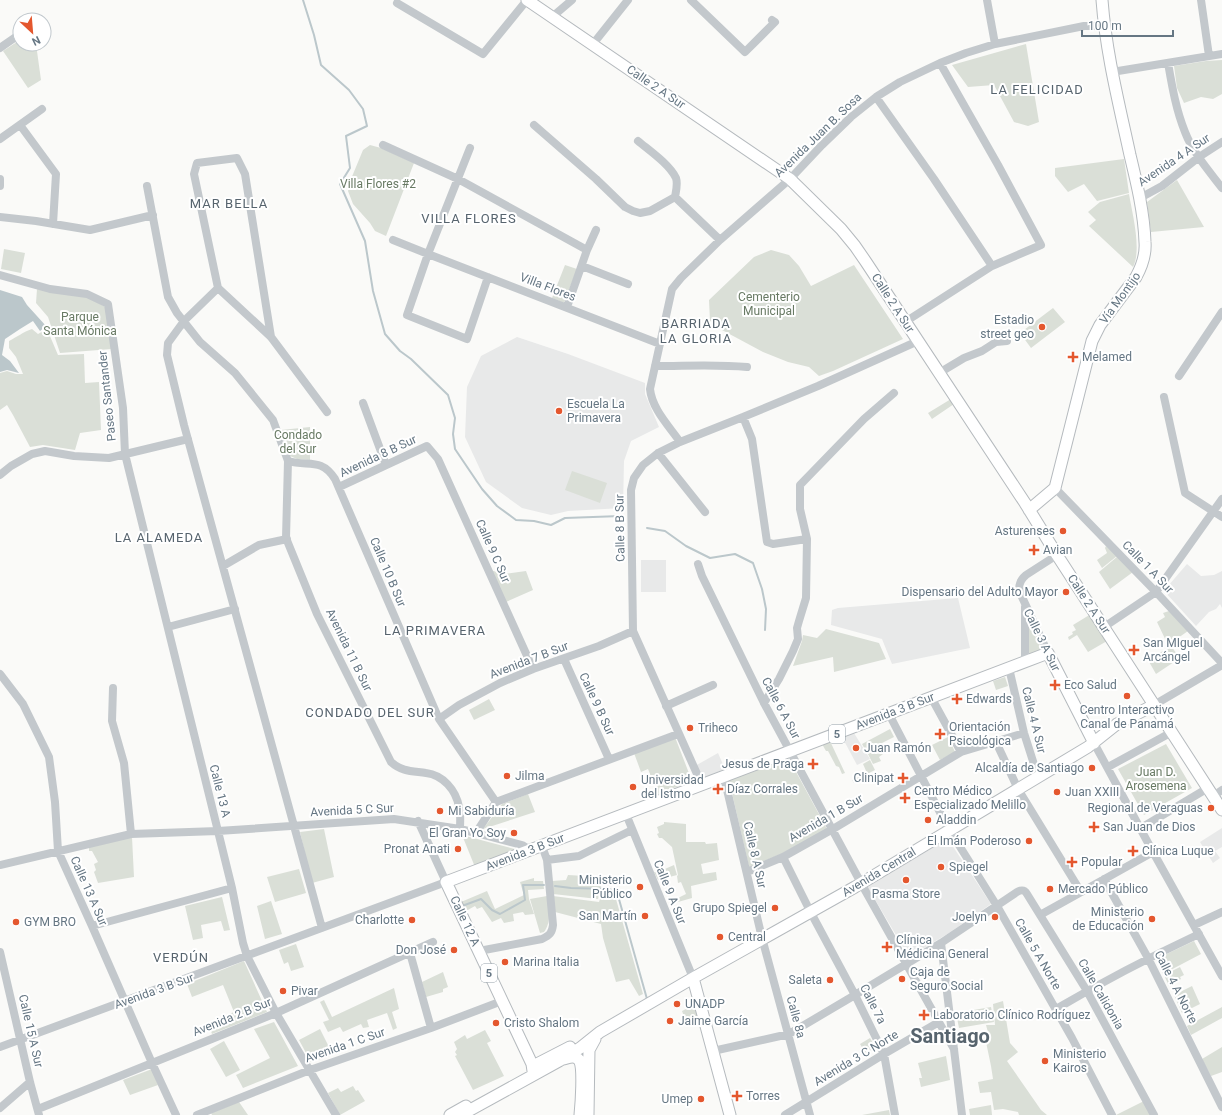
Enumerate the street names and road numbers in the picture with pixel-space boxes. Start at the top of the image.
street label: Calle 2 A Sur [624,62,688,112]
street label: Avenida Juan B. Sosa [772,90,864,180]
street label: Avenida 4 A Sur [1135,131,1213,189]
street label: Vía Montijo [1097,269,1144,327]
street label: Villa Flores [518,270,578,304]
street label: Calle 2 A Sur [869,271,917,335]
street label: Paseo Santander [95,350,119,442]
street label: Avenida 8 B Sur [337,432,419,480]
street label: Calle 8 B Sur [612,494,628,562]
street label: Calle 9 C Sur [473,517,513,585]
street label: Calle 10 B Sur [367,535,409,609]
street label: Calle 1 A Sur [1119,538,1177,596]
street label: Calle 2 A Sur [1065,572,1113,636]
street label: Avenida 11 B Sur [323,606,375,694]
street label: Calle 3 A Sur [1021,606,1063,674]
street label: Avenida 7 B Sur [488,639,570,681]
street label: Calle 9 B Sur [576,670,618,738]
street label: Calle 6 A Sur [759,675,803,741]
street label: Calle 4 A Sur [1019,685,1049,755]
street label: Avenida 3 B Sur [854,690,936,732]
road number: 5 [829,725,845,743]
street label: Calle 13 A [207,763,233,819]
street label: Avenida 1 B Sur [786,791,866,845]
street label: Avenida 5 C Sur [310,801,394,819]
street label: Calle 8 A Sur [741,820,769,890]
street label: Avenida 3 B Sur [484,831,566,873]
street label: Avenida Central [840,845,918,899]
street label: Calle 13 A Sur [67,854,111,928]
street label: Calle 9 A Sur [651,858,689,926]
street label: Calle 12 A [447,894,483,948]
street label: Calle 5 A Norte [1012,916,1064,992]
street label: Calle 4 A Norte [1152,948,1200,1026]
street label: Calle Calidonia [1075,956,1127,1032]
road number: 5 [481,964,497,982]
street label: Avenida 3 B Sur [112,970,196,1012]
street label: Calle 7a [857,982,889,1026]
street label: Calle 15 A Sur [16,993,46,1069]
street label: Avenida 2 B Sur [191,995,273,1039]
street label: Calle 8a [784,995,808,1039]
street label: Avenida 1 C Sur [303,1025,387,1065]
street label: Avenida 3 C Norte [811,1027,901,1089]

